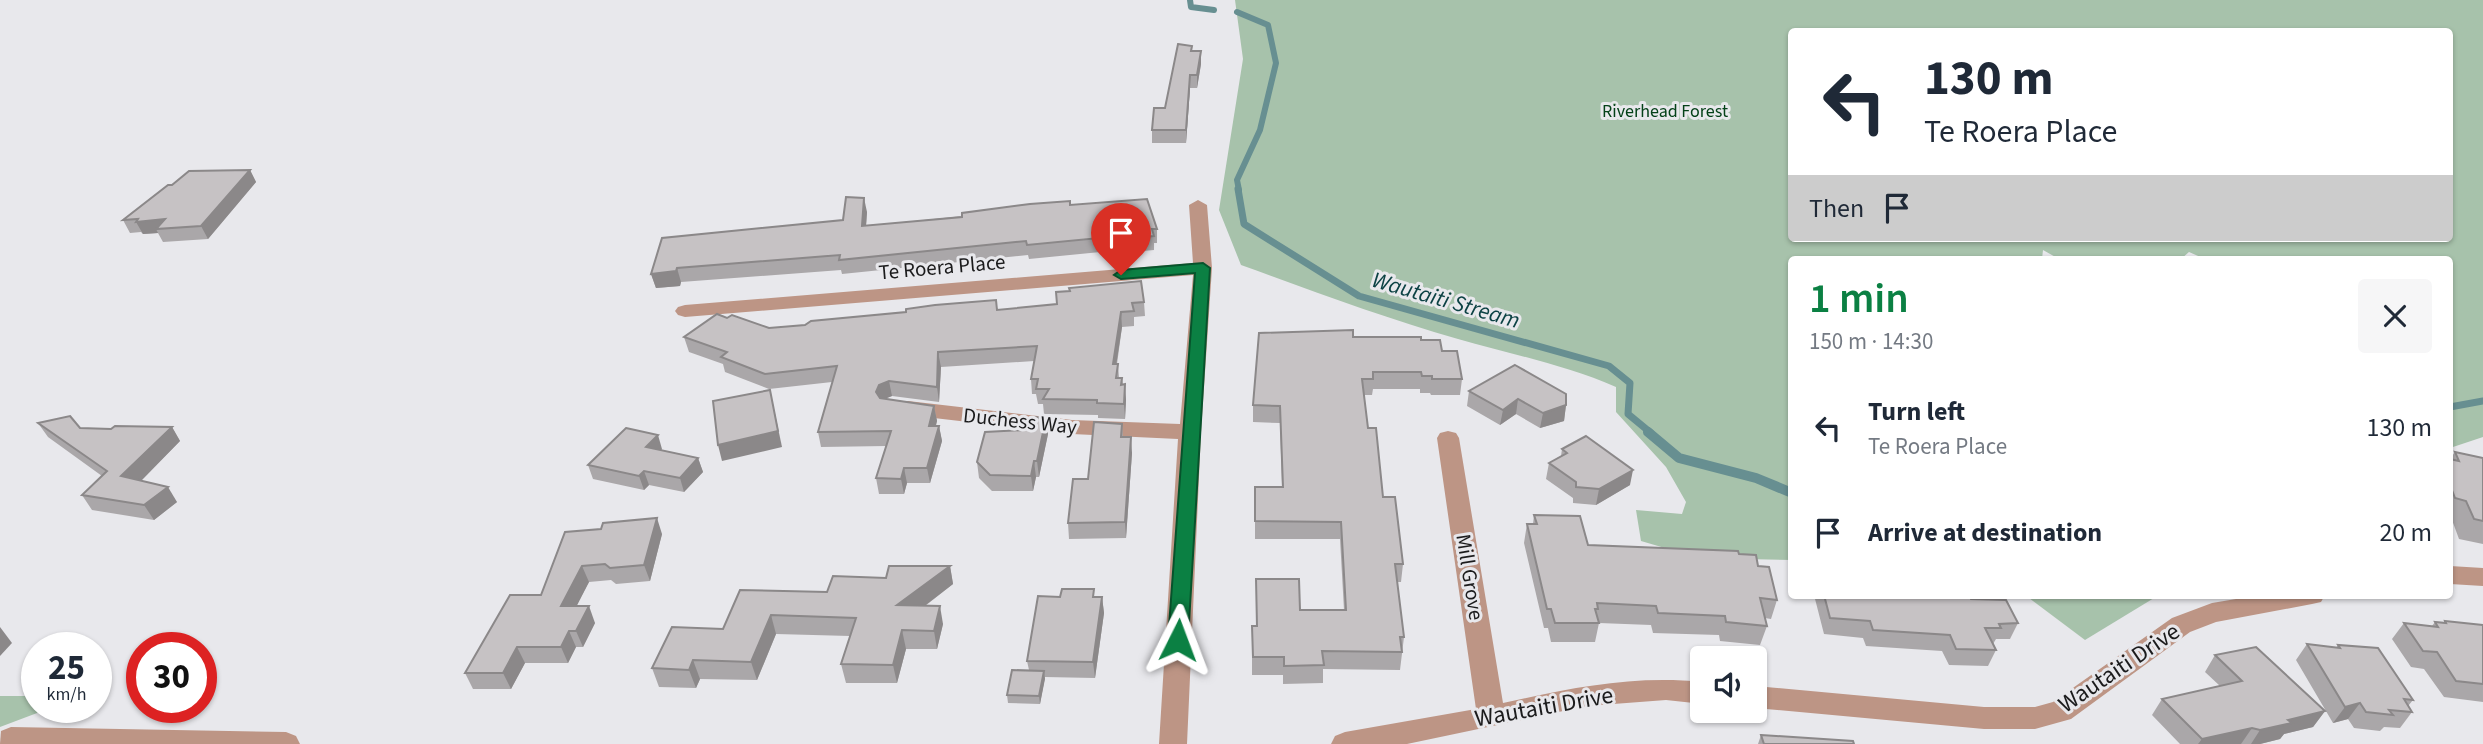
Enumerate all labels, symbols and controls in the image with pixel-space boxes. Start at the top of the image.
text: 130 m [1924,44,2053,114]
icon: left [1809,56,1900,147]
park label: Riverhead Forest [1602,99,1728,124]
text: Te Roera Place [1924,109,2117,155]
icon: arrive [1878,189,1916,227]
text: Then [1809,190,1864,227]
pin [1091,203,1151,275]
icon: arrive [1102,214,1140,252]
street label: Te Roera Place [877,247,1007,287]
water label: Wautaiti Stream [1368,263,1524,337]
text: 1 min [1809,269,1909,329]
button: close [2358,279,2432,353]
text: 150 m · 14:30 [1809,325,1933,358]
text: Turn left [1868,393,1965,430]
street label: Duchess Way [962,400,1078,442]
icon: left [1809,409,1847,447]
text: 130 m [2366,409,2432,446]
text: Te Roera Place [1868,430,2007,463]
icon: arrive [1809,514,1847,552]
text: Arrive at destination [1868,514,2102,551]
text: 20 m [2379,514,2432,551]
street label: Mill Grove [1448,532,1492,622]
position arrow [1141,603,1215,677]
street label: Wautaiti Drive [2051,614,2187,722]
speed limit sign: 30 [126,632,217,723]
text: 25 [48,643,85,693]
map controls [1690,646,1767,723]
button: sound [1690,646,1767,723]
street label: Wautaiti Drive [1472,678,1616,736]
text: km/h [47,682,86,707]

